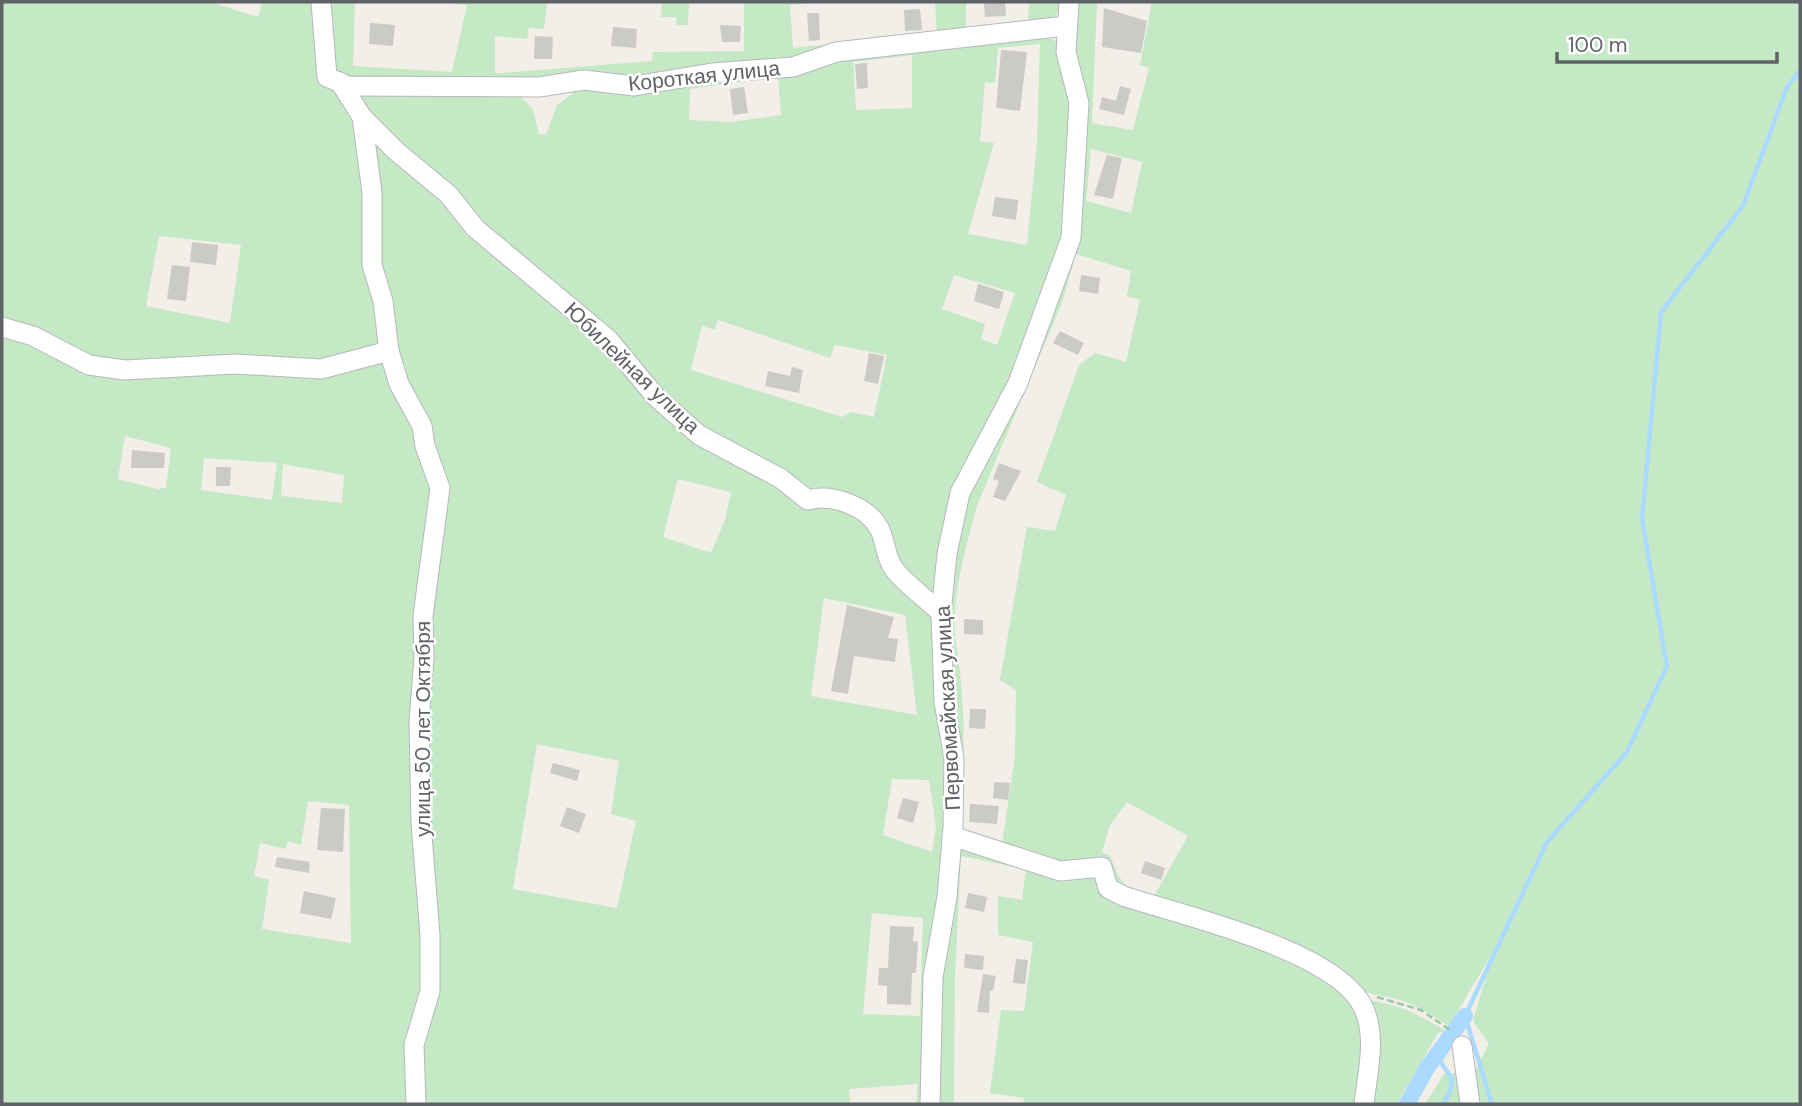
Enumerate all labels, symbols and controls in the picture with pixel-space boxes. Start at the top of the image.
scale bar [1557,21,1778,65]
text: 100 m [1568,31,1628,59]
street label: Короткая улица [627,54,782,98]
street label: Юбилейная улица [558,296,706,440]
street label: Первомайская улица [929,604,967,811]
street label: улица 50 лет Октября [409,621,437,837]

